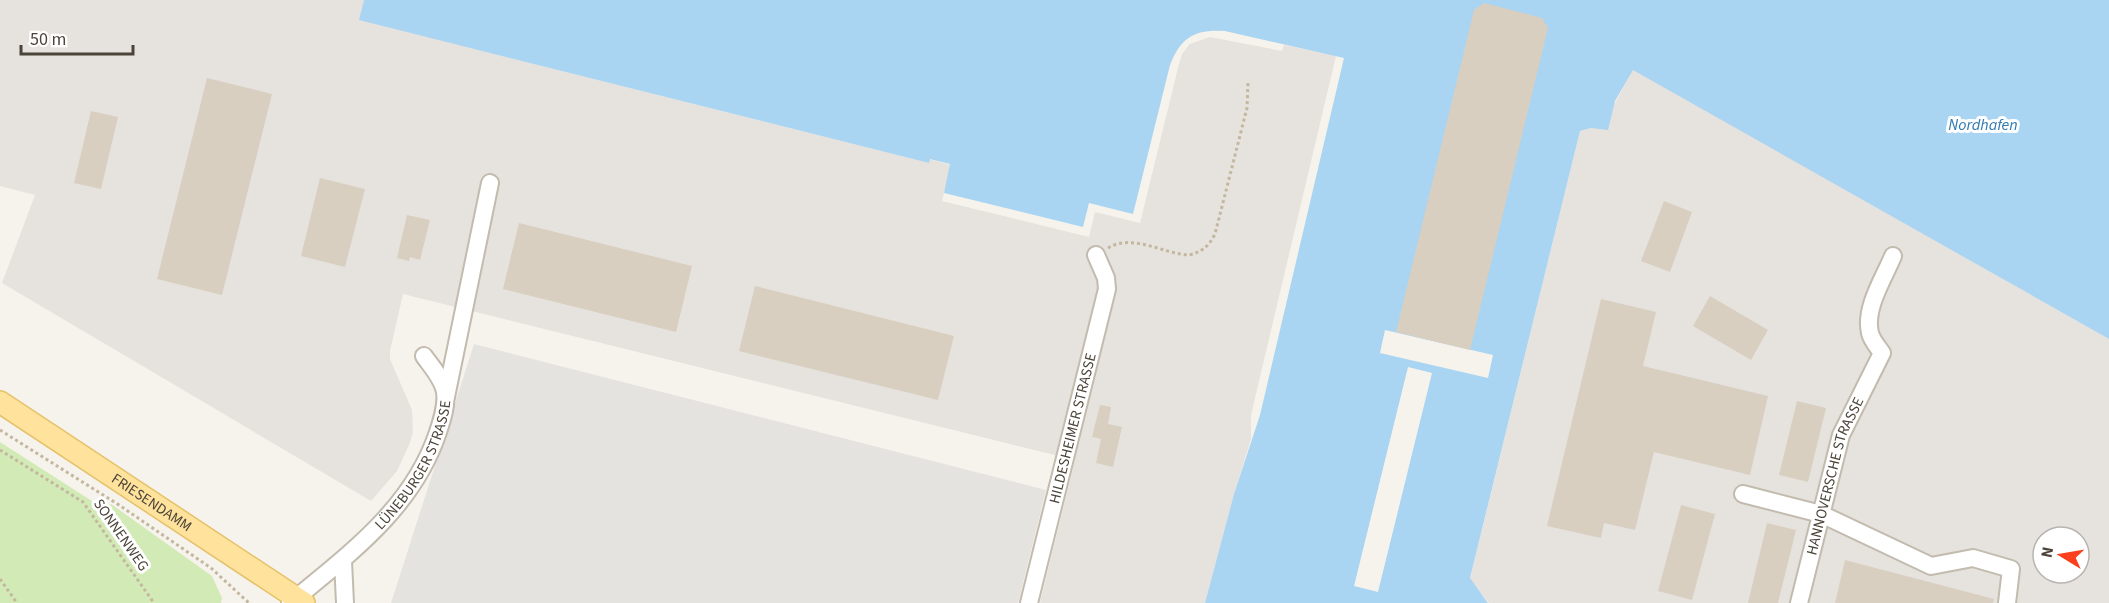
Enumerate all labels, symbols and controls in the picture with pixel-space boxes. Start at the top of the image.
scale bar [21,18,134,56]
text: 50 m [30,27,66,52]
water label: Nordhafen [1948,114,2018,136]
street label: HILDESHEIMER STRASSE [1044,351,1101,506]
street label: HANNOVERSCHE STRASSE [1801,393,1869,557]
street label: LÜNEBURGER STRASSE [370,399,456,534]
street label: FRIESENDAMM [107,468,196,537]
street label: SONNENWEG [88,495,154,575]
north arrow [2031,525,2091,585]
text: N [2035,545,2059,560]

